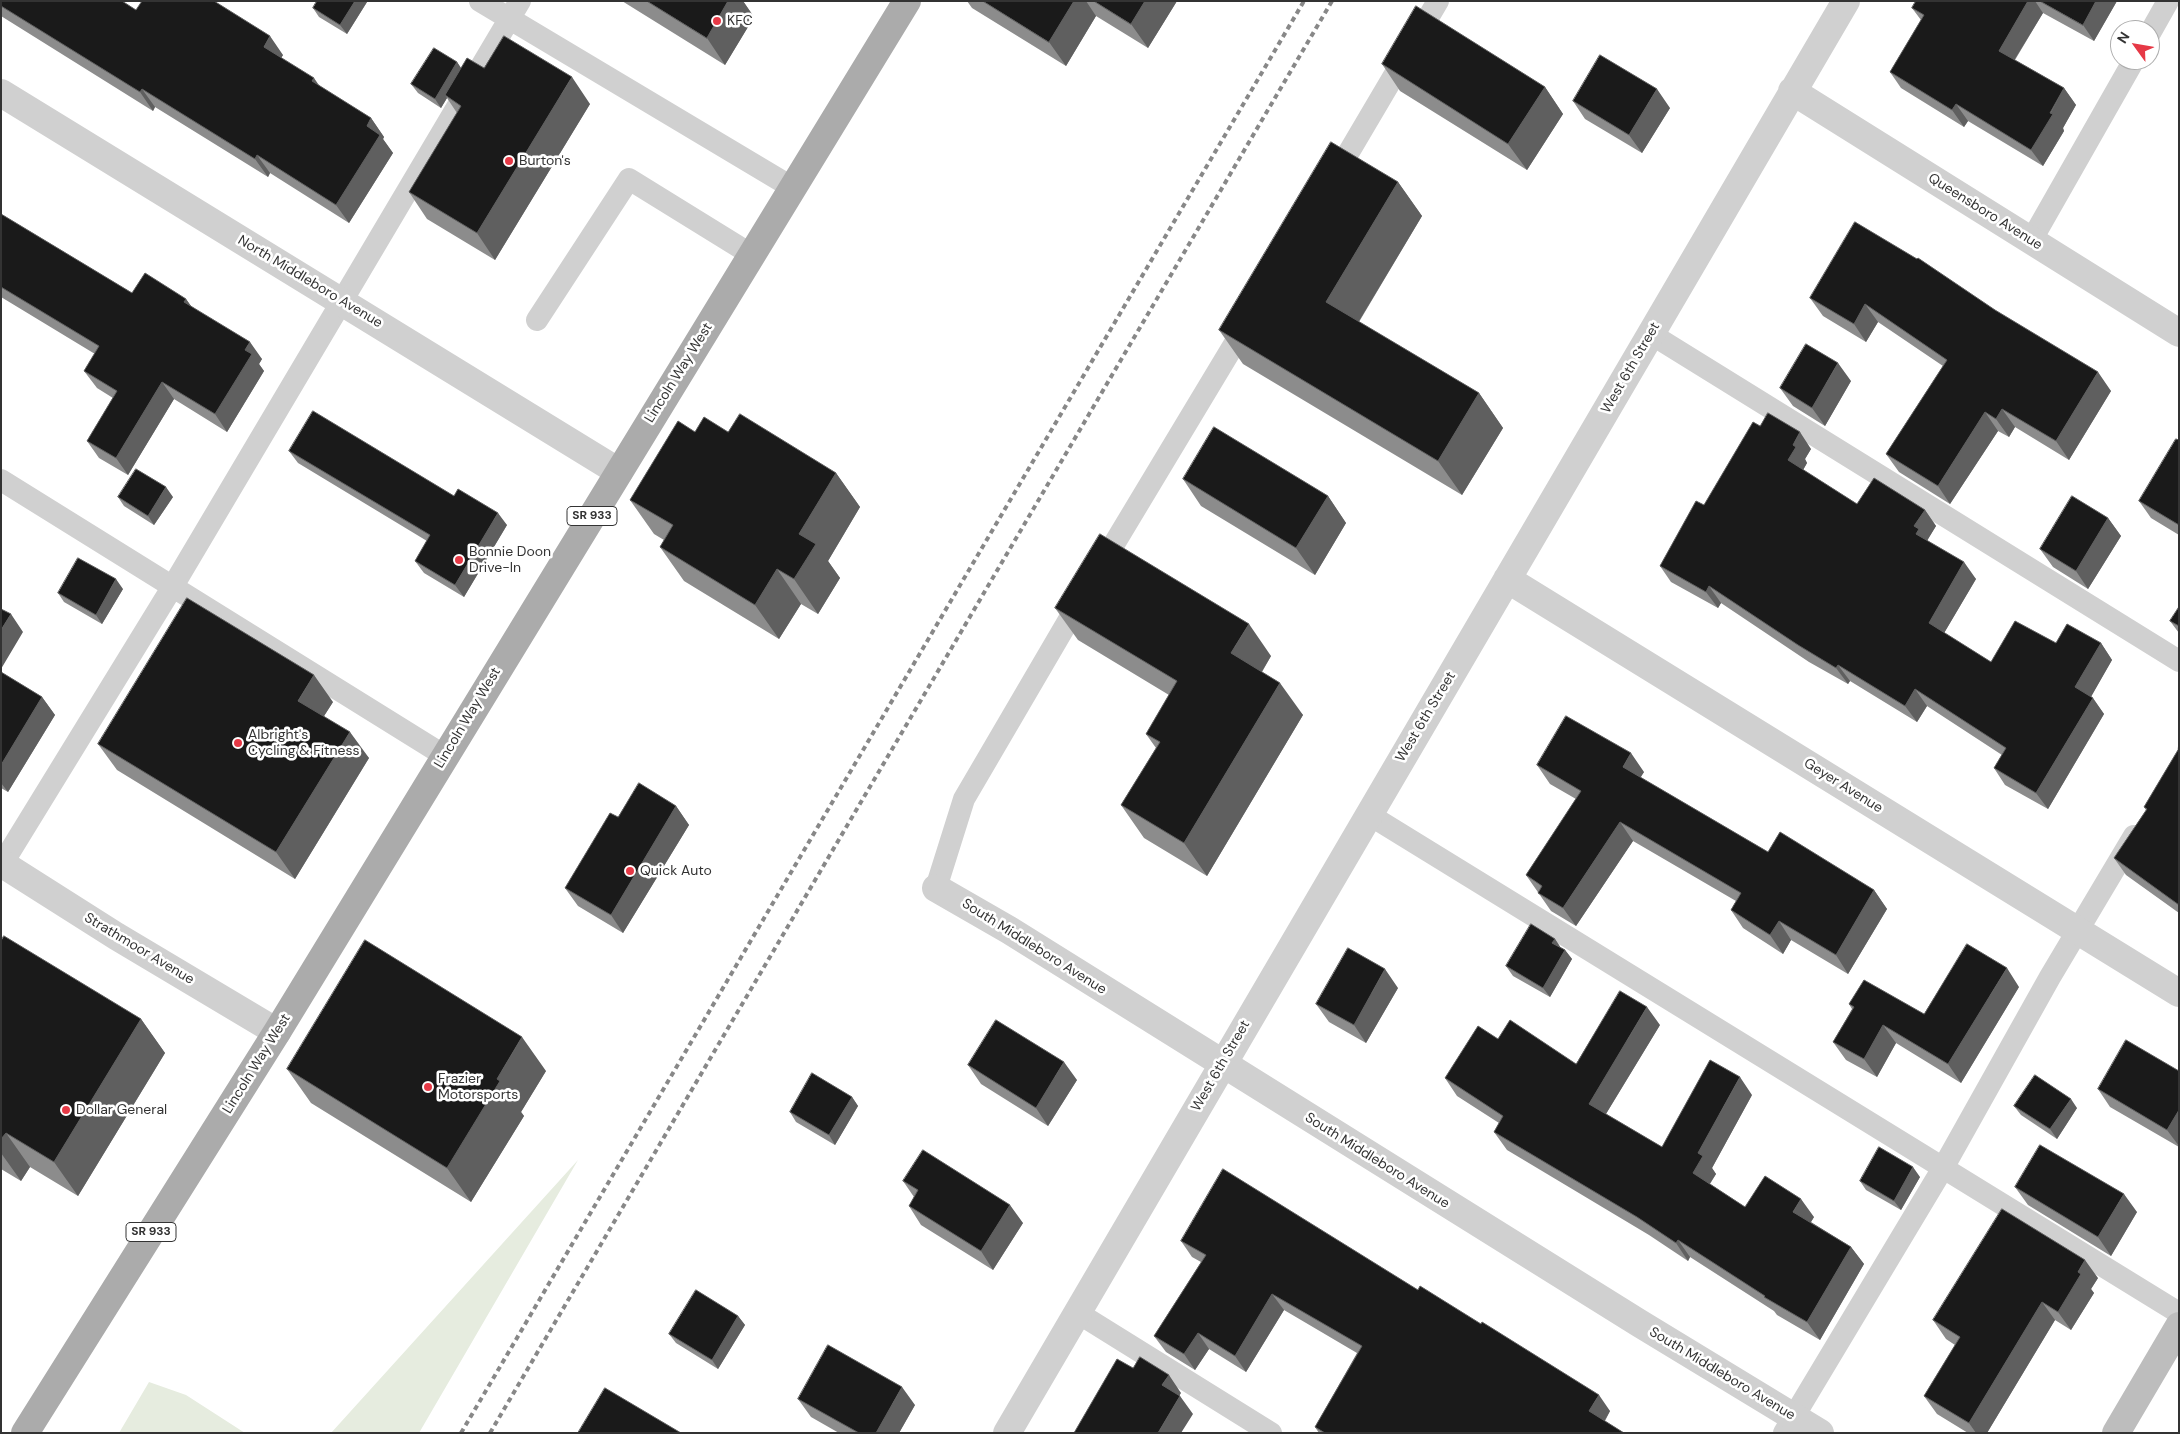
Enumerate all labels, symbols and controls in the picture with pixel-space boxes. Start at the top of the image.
place label: KFC [727,13,753,29]
marker: KFC [711,15,723,27]
north arrow [2110,20,2160,70]
text: N [2113,28,2133,47]
place label: Burton's [519,153,571,169]
marker: Burton's [503,155,515,167]
street label: Queensboro Avenue [1925,170,2045,254]
street label: North Middleboro Avenue [235,232,385,332]
street label: West 6th Street [1598,319,1664,417]
street label: Lincoln Way West [641,320,717,426]
road number: SR 933 [567,506,617,526]
place label: Bonnie Doon Drive-In [469,544,551,576]
marker: Bonnie Doon Drive-In [453,554,465,566]
street label: Lincoln Way West [431,664,505,772]
street label: West 6th Street [1392,669,1460,765]
place label: Albright's Cycling & Fitness [248,727,360,760]
marker: Albright's Cycling & Fitness [232,737,244,749]
street label: Geyer Avenue [1800,755,1886,817]
place label: Quick Auto [640,863,712,879]
marker: Quick Auto [624,865,636,877]
street label: South Middleboro Avenue [959,896,1109,998]
street label: Strathmoor Avenue [81,910,197,988]
street label: Lincoln Way West [219,1011,295,1117]
street label: West 6th Street [1188,1017,1254,1115]
place label: Frazier Motorsports [438,1071,518,1104]
marker: Frazier Motorsports [422,1081,434,1093]
place label: Dollar General [76,1102,167,1118]
marker: Dollar General [60,1104,72,1116]
street label: South Middleboro Avenue [1302,1110,1452,1212]
road number: SR 933 [126,1222,176,1242]
street label: South Middleboro Avenue [1646,1324,1798,1424]

